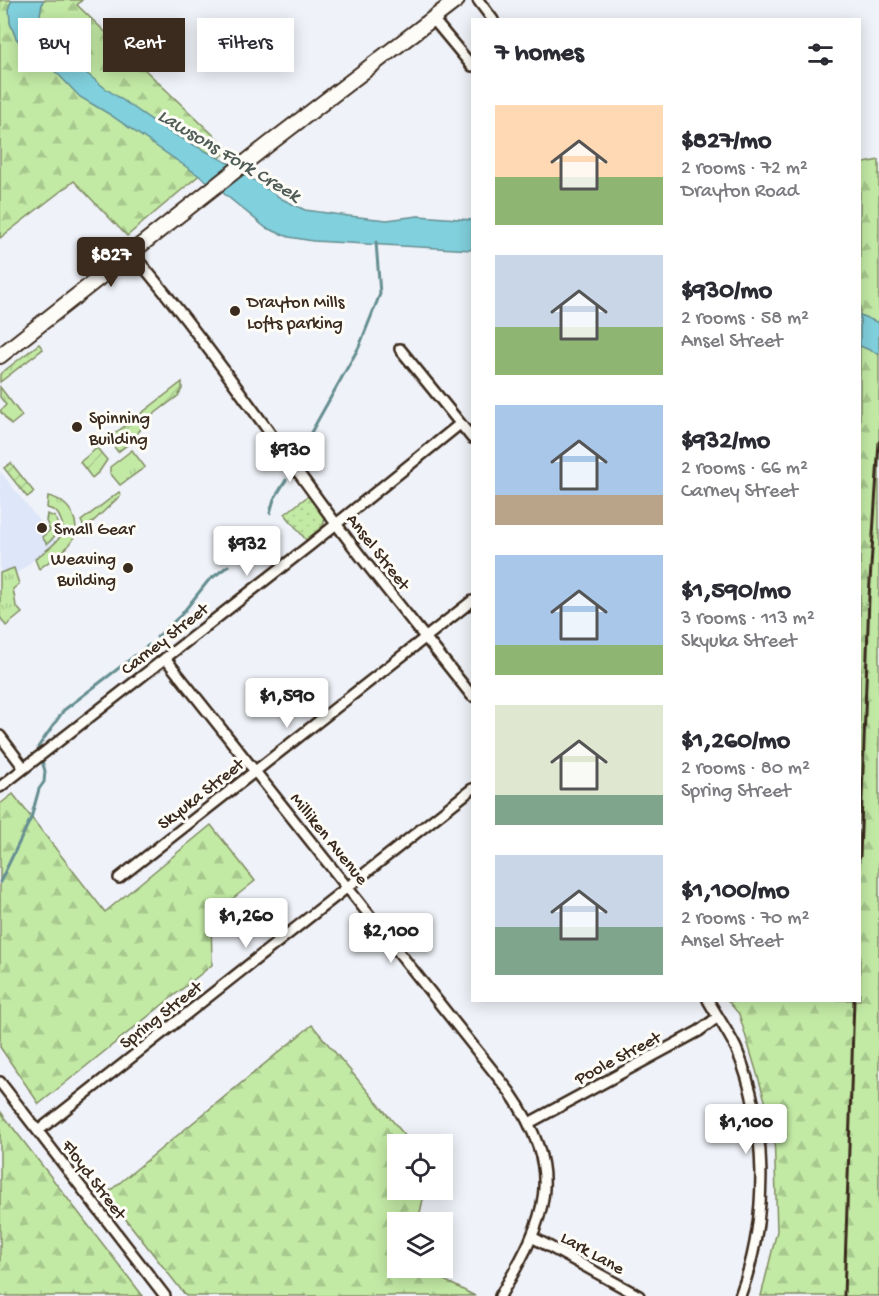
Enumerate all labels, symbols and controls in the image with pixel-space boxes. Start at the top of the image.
chip: Buy [18,18,91,72]
chip: Rent [103,18,185,72]
chip: Filters [197,18,294,72]
icon: filters [804,38,837,71]
text: 7 homes [495,39,584,70]
water label: Lawsons Fork Creek [153,105,305,210]
text: $827/mo [681,127,771,158]
icon: home [543,129,615,201]
text: 2 rooms · 72 m² [681,158,808,181]
text: Drayton Road [681,181,799,204]
pin: $827 [75,237,147,288]
text: $827 [91,245,131,268]
text: $930/mo [681,277,772,308]
icon: home [543,279,615,351]
place label: Drayton Mills Lofts parking [246,293,346,335]
marker: Drayton Mills Lofts parking [228,304,242,318]
text: 2 rooms · 58 m² [681,308,809,331]
text: Ansel Street [681,331,782,354]
place label: Spinning Building [88,409,150,451]
marker: Spinning Building [70,420,84,434]
text: $932/mo [681,427,770,458]
icon: home [543,429,615,501]
pin: $930 [254,432,326,483]
text: $930 [270,440,310,463]
text: 2 rooms · 66 m² [681,458,808,481]
text: Carney Street [681,481,798,504]
street label: Ansel Street [341,510,414,596]
place label: Small Gear [54,520,136,541]
marker: Small Gear [35,521,49,535]
pin: $932 [211,526,283,577]
text: $932 [227,534,267,557]
place label: Weaving Building [51,550,116,592]
marker: Weaving Building [121,561,135,575]
text: $1,590/mo [681,577,791,608]
icon: home [543,579,615,651]
street label: Carney Street [118,598,215,681]
text: 3 rooms · 113 m² [681,608,815,631]
text: Skyuka Street [681,631,797,654]
pin: $1,590 [238,678,336,729]
text: $1,590 [259,686,315,709]
text: $1,260/mo [681,727,790,758]
icon: home [543,729,615,801]
street label: Skyuka Street [154,754,250,835]
text: 2 rooms · 80 m² [681,758,810,781]
text: Spring Street [681,781,790,804]
street label: Milliken Avenue [285,789,372,890]
text: $1,100/mo [681,877,790,908]
icon: home [543,879,615,951]
pin: $1,260 [197,898,295,949]
text: $1,260 [219,906,273,929]
text: 2 rooms · 70 m² [681,908,809,931]
pin: $2,100 [342,913,440,964]
text: $2,100 [363,921,419,944]
text: Ansel Street [681,931,782,954]
street label: Spring Street [116,976,208,1055]
street label: Poole Street [571,1027,666,1091]
pin: $1,100 [697,1104,795,1155]
text: $1,100 [719,1112,773,1135]
map controls [387,1134,453,1278]
button: locate [387,1134,453,1200]
street label: Floyd Street [56,1136,131,1226]
button: layers [387,1212,453,1278]
street label: Lark Lane [556,1228,628,1281]

